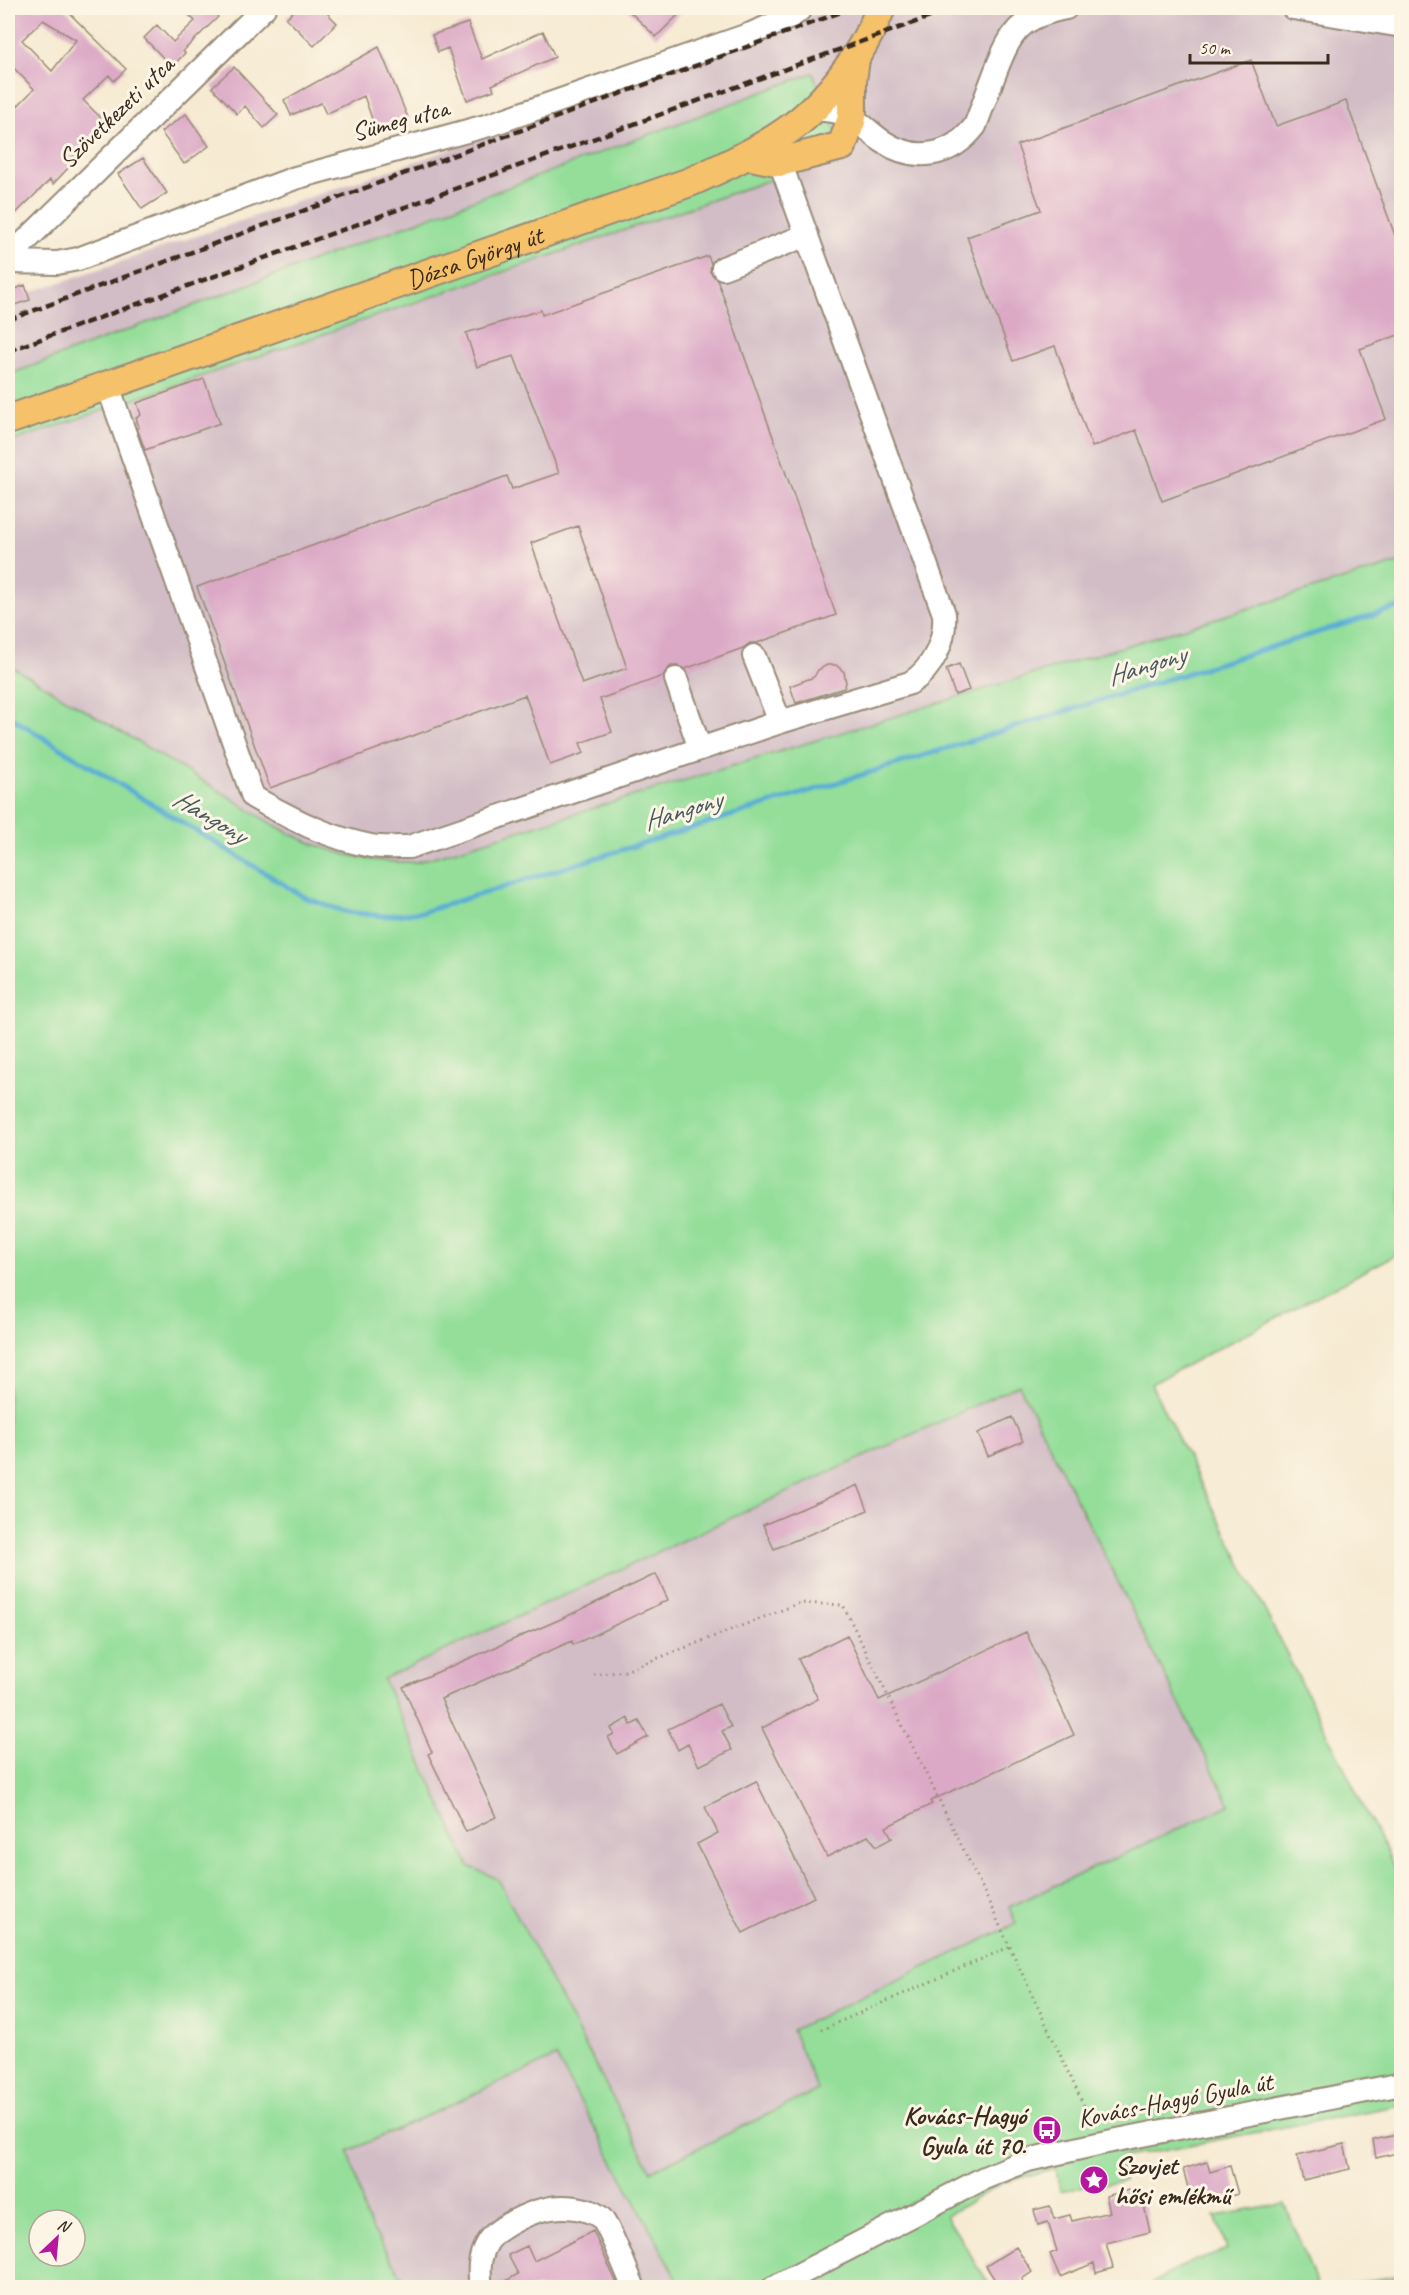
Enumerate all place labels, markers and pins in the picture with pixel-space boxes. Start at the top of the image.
place label: Kovács-Hagyó Gyula út 70. [904,2099,1030,2162]
bus stop icon: Kovács-Hagyó Gyula út 70. [1031,2114,1063,2146]
place label: Szovjet hősi emlékmű [1115,2149,1234,2212]
place icon: Szovjet hősi emlékmű [1078,2164,1110,2196]

